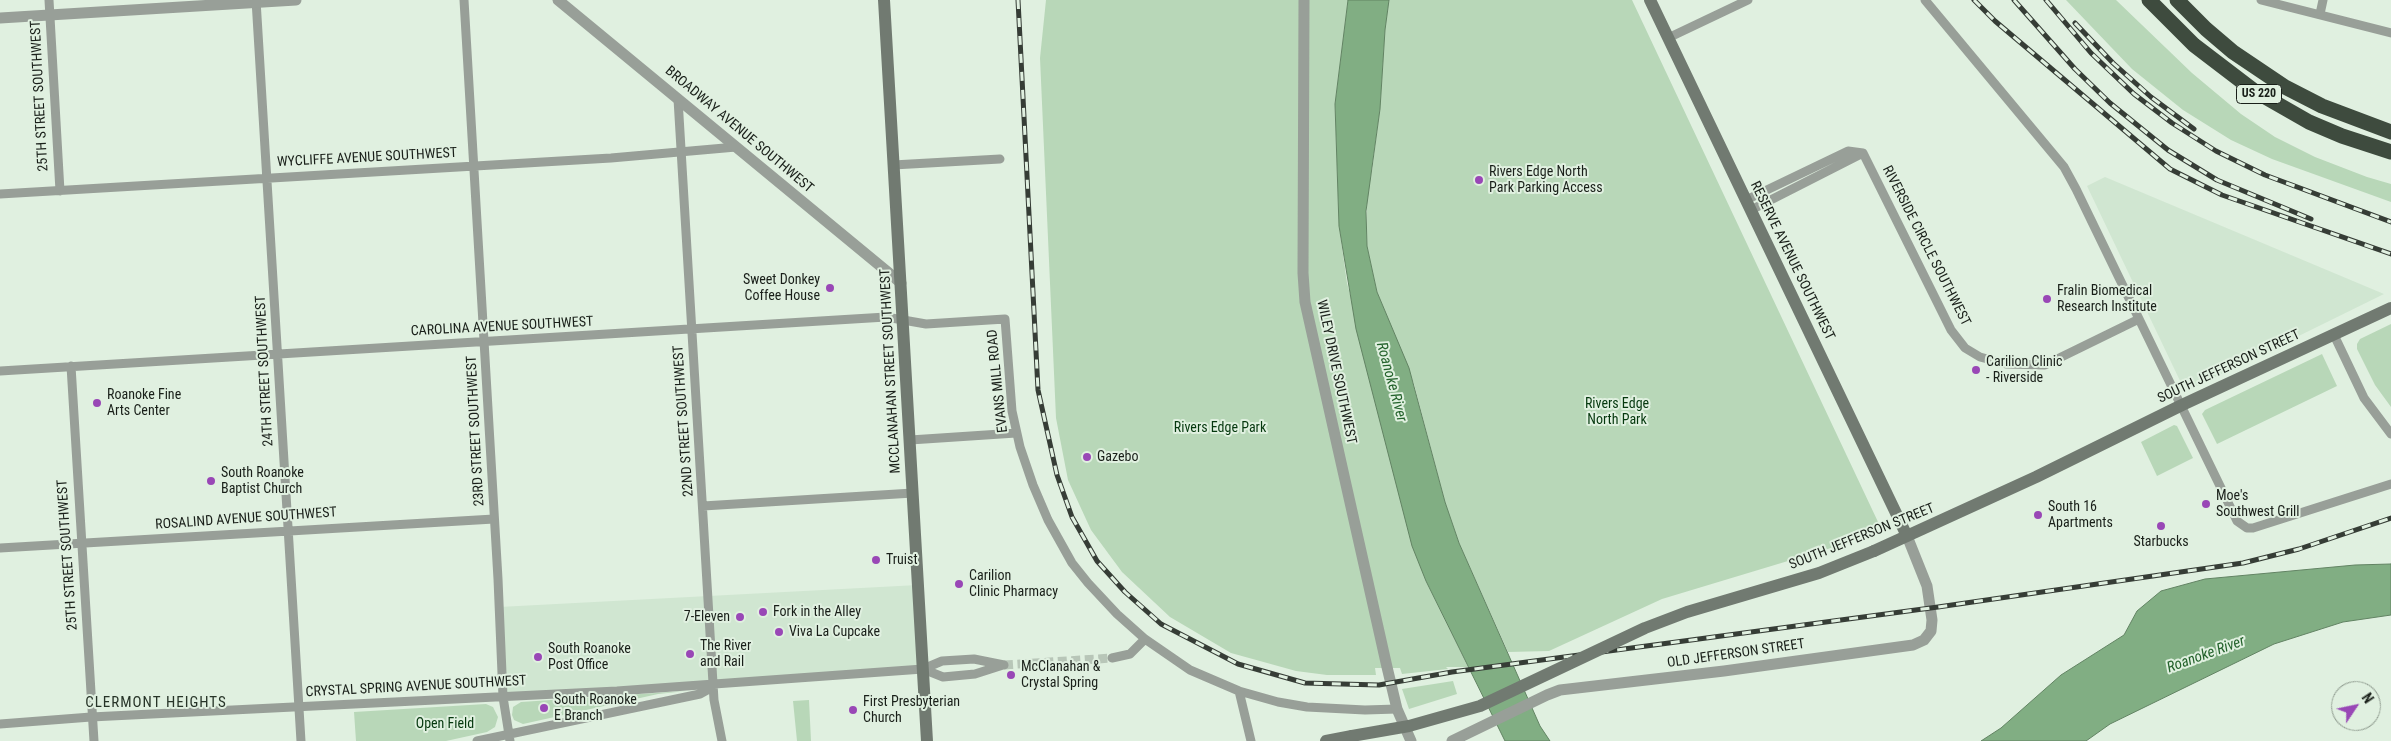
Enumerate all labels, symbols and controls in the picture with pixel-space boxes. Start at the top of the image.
street label: 25TH STREET SOUTHWEST [28,20,52,172]
street label: BROADWAY AVENUE SOUTHWEST [661,63,817,197]
road number: US 220 [2236,85,2282,104]
street label: WYCLIFFE AVENUE SOUTHWEST [277,145,457,171]
street label: RIVERSIDE CIRCLE SOUTHWEST [1878,163,1974,329]
place label: Rivers Edge North Park Parking Access [1489,164,1603,196]
marker: Rivers Edge North Park Parking Access [1473,174,1485,186]
street label: RESERVE AVENUE SOUTHWEST [1746,179,1838,343]
street label: MCCLANAHAN STREET SOUTHWEST [877,268,905,474]
place label: Sweet Donkey Coffee House [743,272,820,304]
marker: Sweet Donkey Coffee House [824,282,836,294]
place label: Fralin Biomedical Research Institute [2057,283,2157,316]
marker: Fralin Biomedical Research Institute [2041,293,2053,305]
street label: 24TH STREET SOUTHWEST [253,295,277,447]
street label: WILEY DRIVE SOUTHWEST [1313,298,1359,446]
street label: CAROLINA AVENUE SOUTHWEST [410,314,594,340]
street label: SOUTH JEFFERSON STREET [2155,327,2303,407]
street label: EVANS MILL ROAD [984,328,1012,434]
water label: Roanoke River [1372,340,1410,424]
street label: 22ND STREET SOUTHWEST [670,345,698,497]
place label: Carilion Clinic - Riverside [1986,354,2062,387]
street label: 23RD STREET SOUTHWEST [464,355,488,507]
marker: Carilion Clinic - Riverside [1970,364,1982,376]
place label: Roanoke Fine Arts Center [107,387,181,420]
park label: Rivers Edge North Park [1585,396,1649,428]
marker: Roanoke Fine Arts Center [91,397,103,409]
park label: Rivers Edge Park [1174,420,1266,436]
place label: Gazebo [1097,449,1139,465]
marker: Gazebo [1081,451,1093,463]
place label: South Roanoke Baptist Church [221,465,304,498]
marker: South Roanoke Baptist Church [205,475,217,487]
street label: 25TH STREET SOUTHWEST [54,479,82,631]
place label: Moe's Southwest Grill [2216,488,2300,520]
marker: Moe's Southwest Grill [2200,498,2212,510]
place label: South 16 Apartments [2048,499,2113,532]
street label: SOUTH JEFFERSON STREET [1787,500,1937,574]
street label: ROSALIND AVENUE SOUTHWEST [155,504,337,534]
marker: South 16 Apartments [2032,509,2044,521]
marker: Starbucks [2155,520,2167,532]
place label: Starbucks [2133,534,2189,550]
place label: Truist [886,552,918,568]
marker: Truist [870,554,882,566]
place label: Carilion Clinic Pharmacy [969,568,1058,600]
marker: Carilion Clinic Pharmacy [953,578,965,590]
place label: Fork in the Alley [773,604,861,620]
marker: Fork in the Alley [757,606,769,618]
place label: 7-Eleven [684,609,730,625]
marker: 7-Eleven [734,611,746,623]
place label: Viva La Cupcake [789,624,880,640]
marker: Viva La Cupcake [773,626,785,638]
water label: Roanoke River [2165,633,2247,677]
street label: OLD JEFFERSON STREET [1666,636,1806,672]
place label: The River and Rail [700,638,751,670]
place label: South Roanoke Post Office [548,641,631,674]
marker: The River and Rail [684,648,696,660]
marker: South Roanoke Post Office [532,651,544,663]
place label: McClanahan & Crystal Spring [1021,659,1100,692]
marker: McClanahan & Crystal Spring [1005,669,1017,681]
street label: CRYSTAL SPRING AVENUE SOUTHWEST [305,673,527,701]
north arrow [2331,681,2381,731]
text: N [2359,690,2377,706]
place label: South Roanoke E Branch [554,692,637,724]
district label: CLERMONT HEIGHTS [83,694,229,712]
place label: First Presbyterian Church [863,694,960,726]
marker: South Roanoke E Branch [538,702,550,714]
marker: First Presbyterian Church [847,704,859,716]
park label: Open Field [416,716,474,732]

